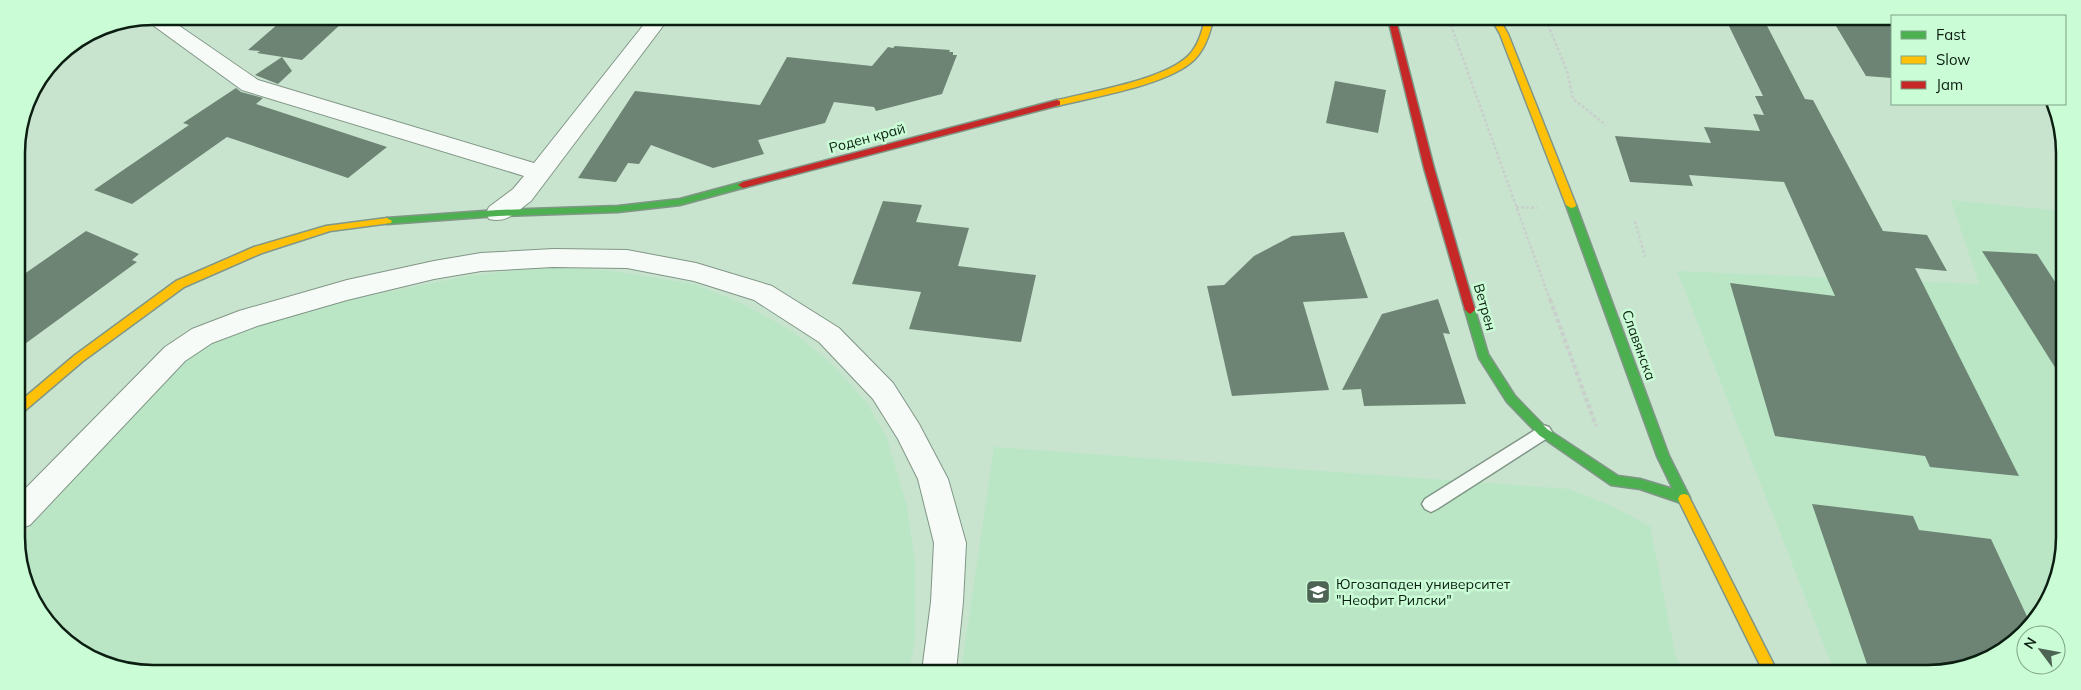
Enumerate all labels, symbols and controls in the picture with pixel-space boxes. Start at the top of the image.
legend [1891,15,2066,105]
text: Fast [1936,25,1966,44]
text: Slow [1936,50,1970,69]
text: Jam [1936,75,1963,94]
street label: Роден край [827,119,907,157]
street label: Ветрен [1470,281,1500,333]
street label: Славянска [1618,307,1660,383]
place label: Югозападен университет "Неофит Рилски" [1336,575,1511,609]
school or university icon: Югозападен университет "Неофит Рилски" [1305,579,1331,605]
north arrow [2016,625,2066,675]
text: N [2020,634,2040,652]

